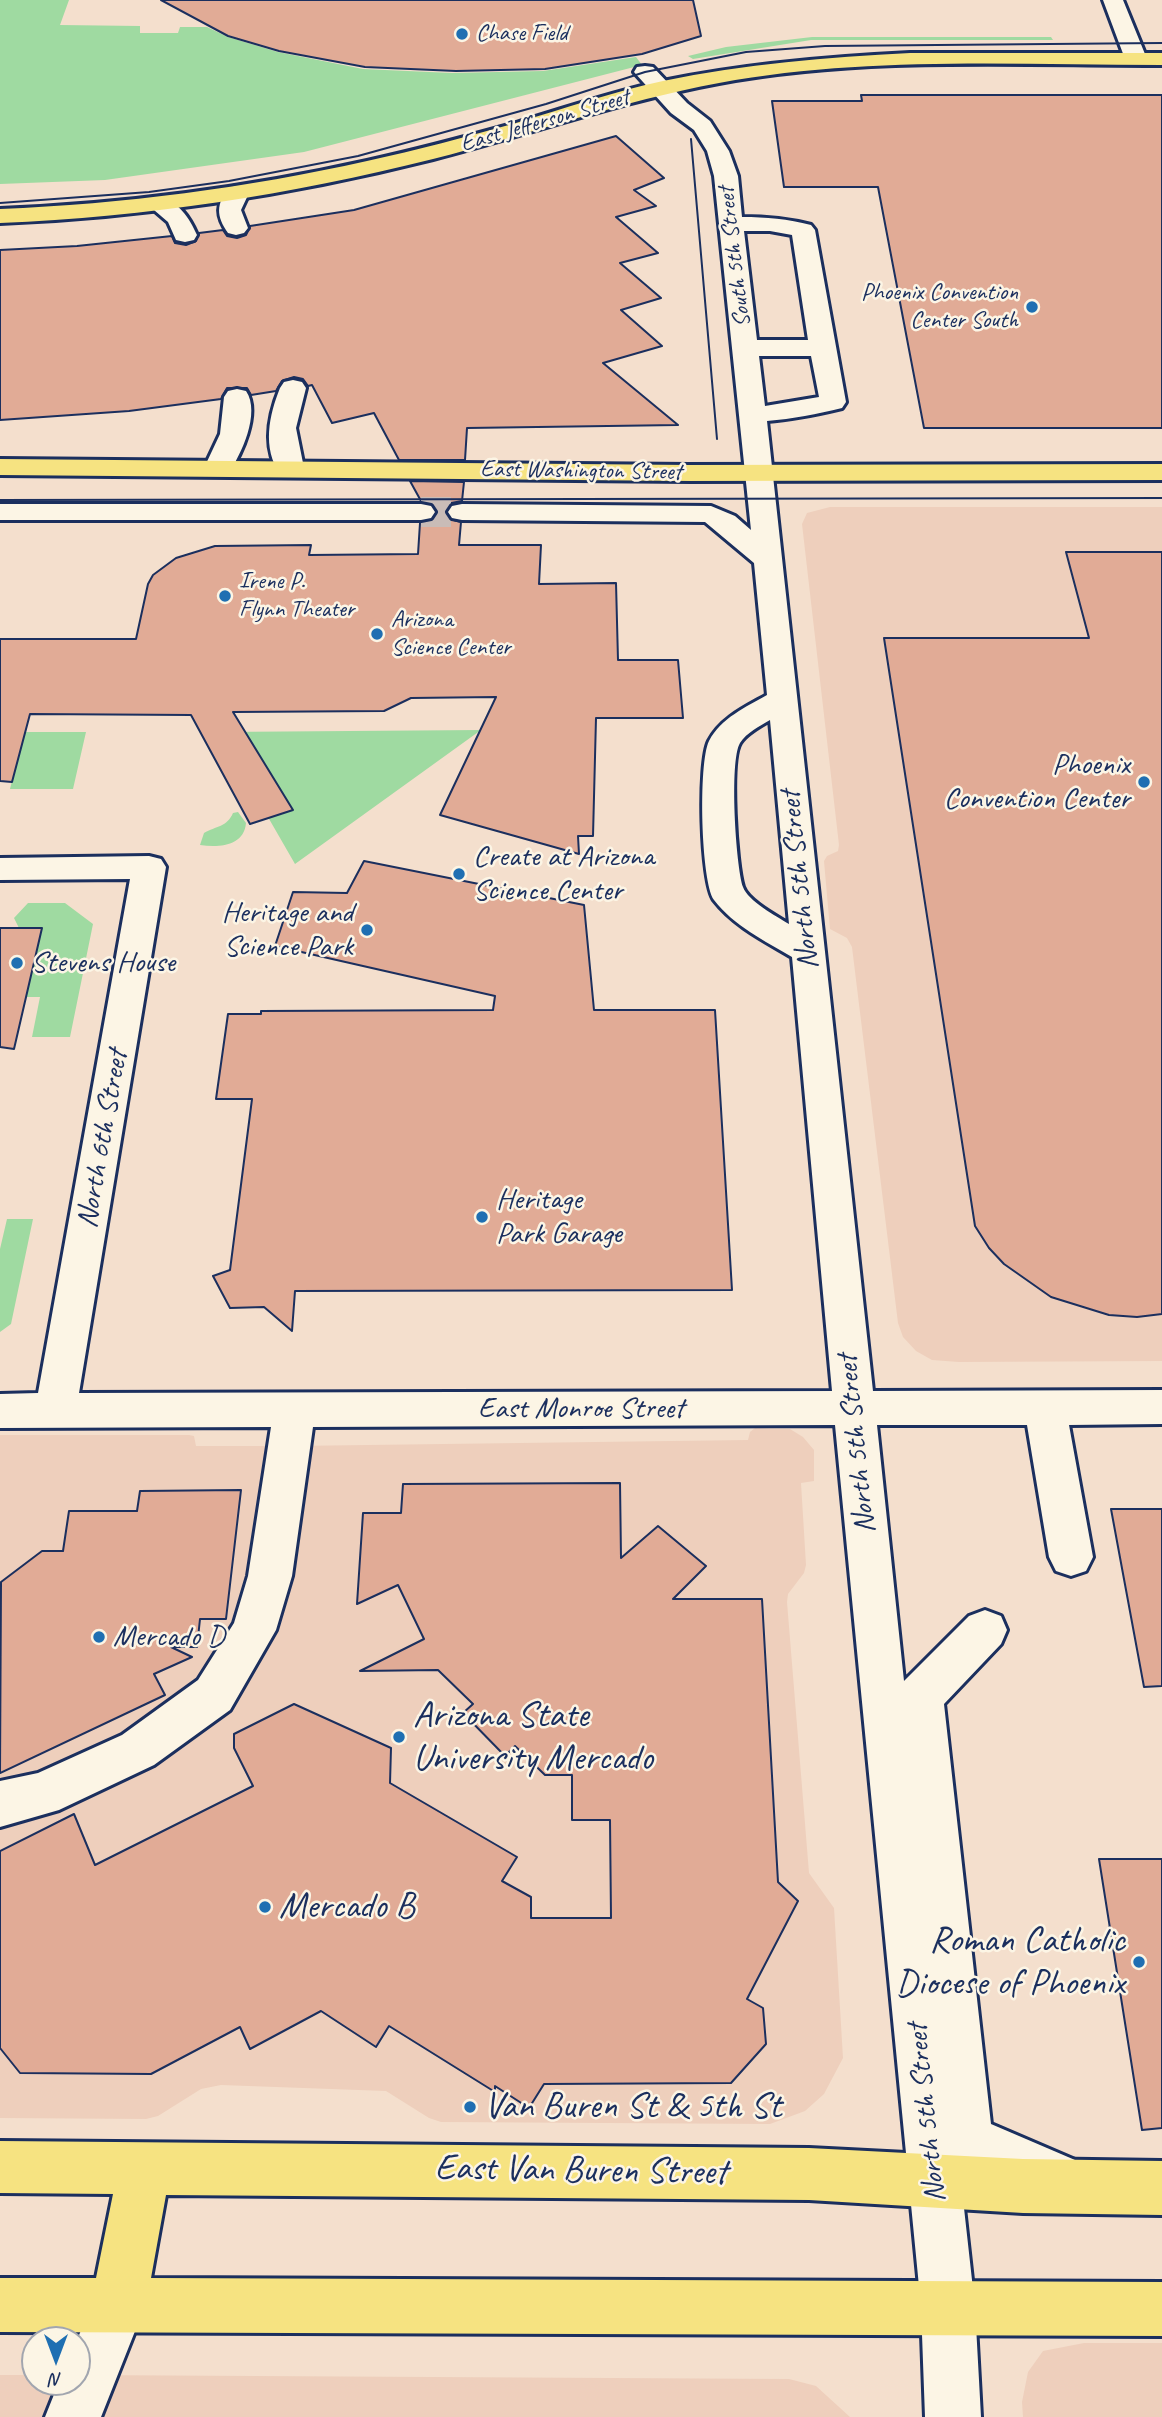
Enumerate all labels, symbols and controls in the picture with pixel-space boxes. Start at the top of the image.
place label: Chase Field [476,20,568,48]
marker: Chase Field [454,26,470,42]
street label: East Jefferson Street [457,83,633,159]
street label: South 5th Street [712,185,758,329]
place label: Phoenix Convention Center South [861,279,1018,335]
marker: Phoenix Convention Center South [1024,299,1040,315]
street label: East Washington Street [480,455,682,487]
place label: Irene P. Flynn Theater [239,568,354,624]
marker: Irene P. Flynn Theater [217,588,233,604]
place label: Arizona Science Center [391,606,511,662]
marker: Arizona Science Center [369,626,385,642]
place label: Phoenix Convention Center [944,747,1130,818]
marker: Phoenix Convention Center [1136,774,1152,790]
street label: North 5th Street [773,789,827,971]
place label: Create at Arizona Science Center [473,839,654,909]
marker: Create at Arizona Science Center [451,866,467,882]
place label: Heritage and Science Park [222,895,353,965]
marker: Heritage and Science Park [359,922,375,938]
place label: Stevens House [31,945,175,981]
marker: Stevens House [9,955,25,971]
street label: North 6th Street [70,1047,136,1231]
place label: Heritage Park Garage [496,1182,622,1252]
marker: Heritage Park Garage [474,1209,490,1225]
street label: North 5th Street [830,1353,884,1535]
street label: East Monroe Street [478,1391,684,1427]
place label: Mercado D [113,1619,225,1655]
marker: Mercado D [91,1629,107,1645]
place label: Arizona State University Mercado [413,1694,653,1781]
marker: Arizona State University Mercado [391,1729,407,1745]
place label: Mercado B [279,1885,415,1929]
marker: Mercado B [257,1899,273,1915]
place label: Roman Catholic Diocese of Phoenix [895,1919,1125,2006]
marker: Roman Catholic Diocese of Phoenix [1131,1954,1147,1970]
street label: North 5th Street [900,2022,954,2204]
place label: Van Buren St & 5th St [484,2085,781,2129]
marker: Van Buren St & 5th St [462,2099,478,2115]
street label: East Van Buren Street [435,2146,727,2196]
north arrow [21,2326,91,2396]
text: N [50,2368,62,2392]

